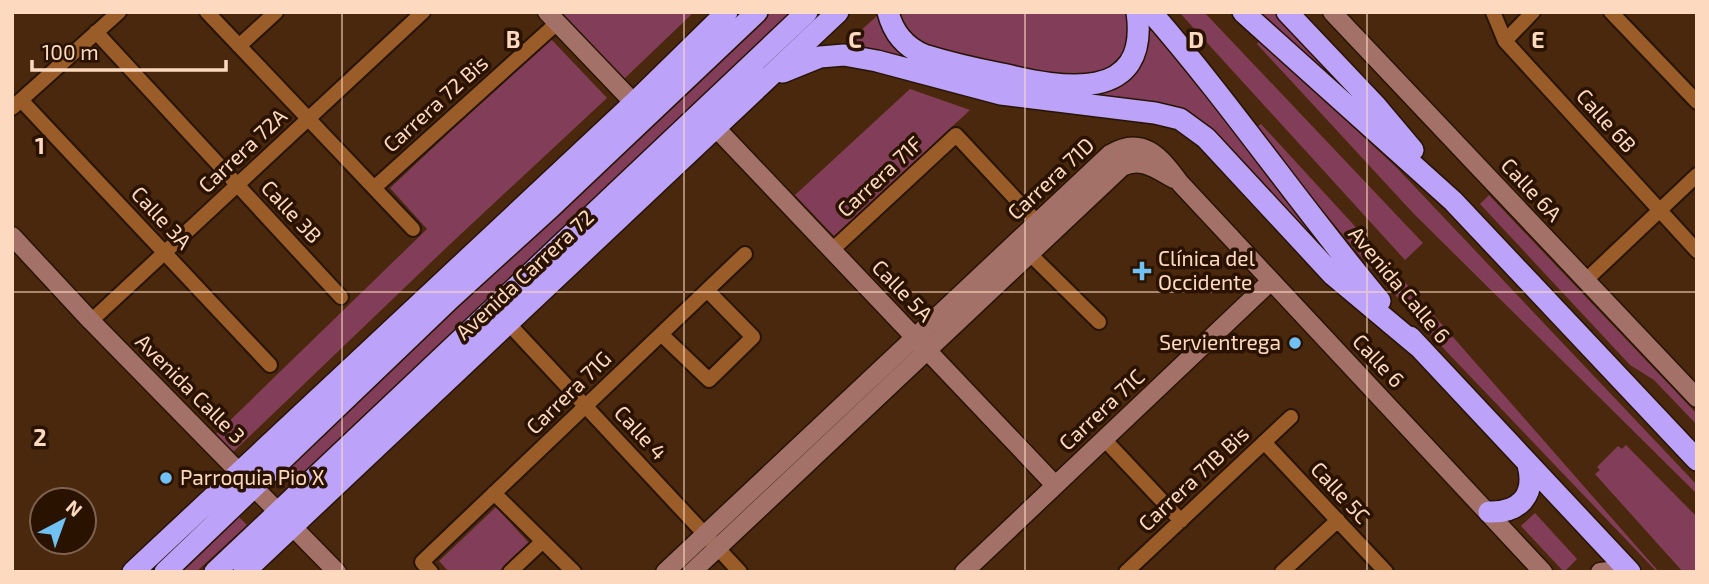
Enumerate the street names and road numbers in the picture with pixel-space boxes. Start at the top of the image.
street label: Carrera 72 Bis [378,49,492,156]
street label: Calle 6B [1572,83,1642,157]
street label: Carrera 72A [193,103,291,197]
street label: Carrera 71F [832,130,926,221]
street label: Carrera 71D [1002,132,1098,224]
street label: Calle 6A [1497,152,1568,226]
street label: Calle 3B [257,174,327,248]
street label: Calle 3A [127,180,197,254]
street label: Avenida Carrera 72 [450,204,598,344]
street label: Avenida Calle 6 [1344,221,1456,347]
street label: Calle 5A [868,254,939,326]
street label: Avenida Calle 3 [131,328,251,448]
street label: Calle 6 [1348,328,1410,392]
street label: Carrera 71G [520,345,616,439]
street label: Carrera 71C [1053,363,1149,455]
street label: Calle 4 [610,400,672,464]
street label: Carrera 71B Bis [1133,420,1253,535]
street label: Calle 5C [1306,456,1376,528]

